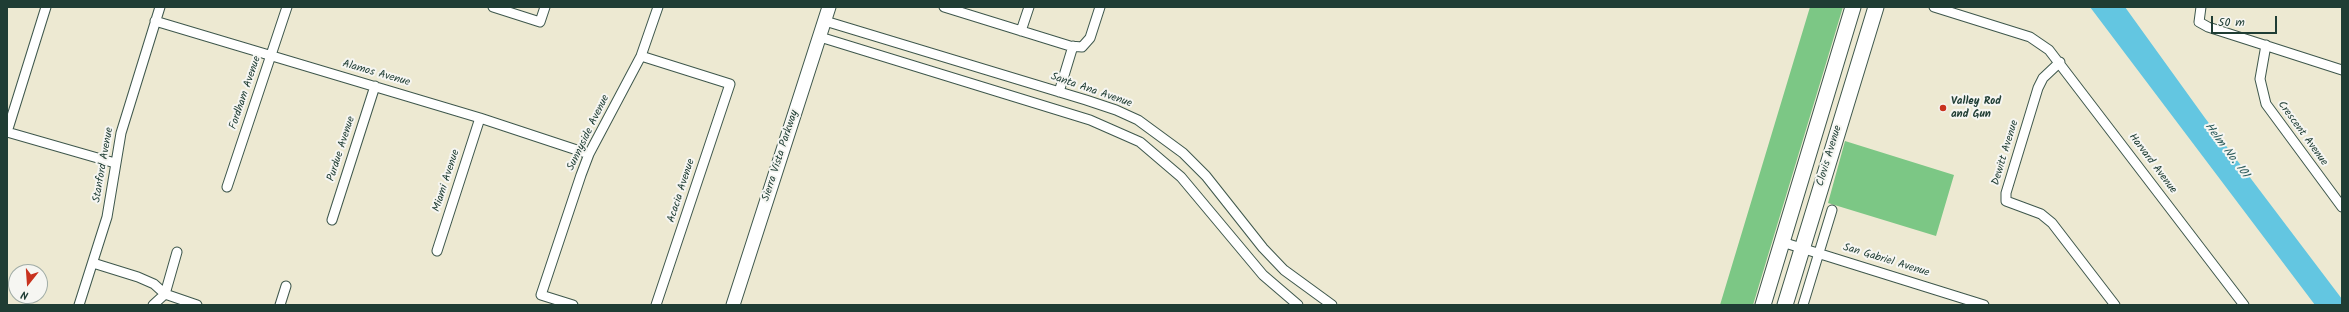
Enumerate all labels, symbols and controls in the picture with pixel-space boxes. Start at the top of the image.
scale bar [2213,8,2279,34]
text: 50 m [2218,13,2245,32]
street label: Fordham Avenue [227,55,265,131]
street label: Alamos Avenue [341,58,411,90]
street label: Santa Ana Avenue [1049,71,1133,111]
street label: Sunnyside Avenue [565,93,613,173]
place label: Valley Rod and Gun [1951,95,2001,121]
street label: Crescent Avenue [2274,99,2330,169]
marker: Valley Rod and Gun [1938,103,1948,113]
street label: Sierra Vista Parkway [760,109,802,203]
street label: Purdue Avenue [325,115,359,183]
street label: Dewitt Avenue [1990,119,2022,187]
water label: Helm No. 101 [2201,121,2251,181]
street label: Clovis Avenue [1814,124,1846,188]
street label: Stanford Avenue [91,126,117,204]
street label: Harvard Avenue [2125,131,2179,197]
street label: Miami Avenue [431,148,463,214]
street label: Acacia Avenue [665,157,699,225]
street label: San Gabriel Avenue [1841,242,1931,280]
north arrow [8,264,48,304]
text: N [19,285,31,304]

